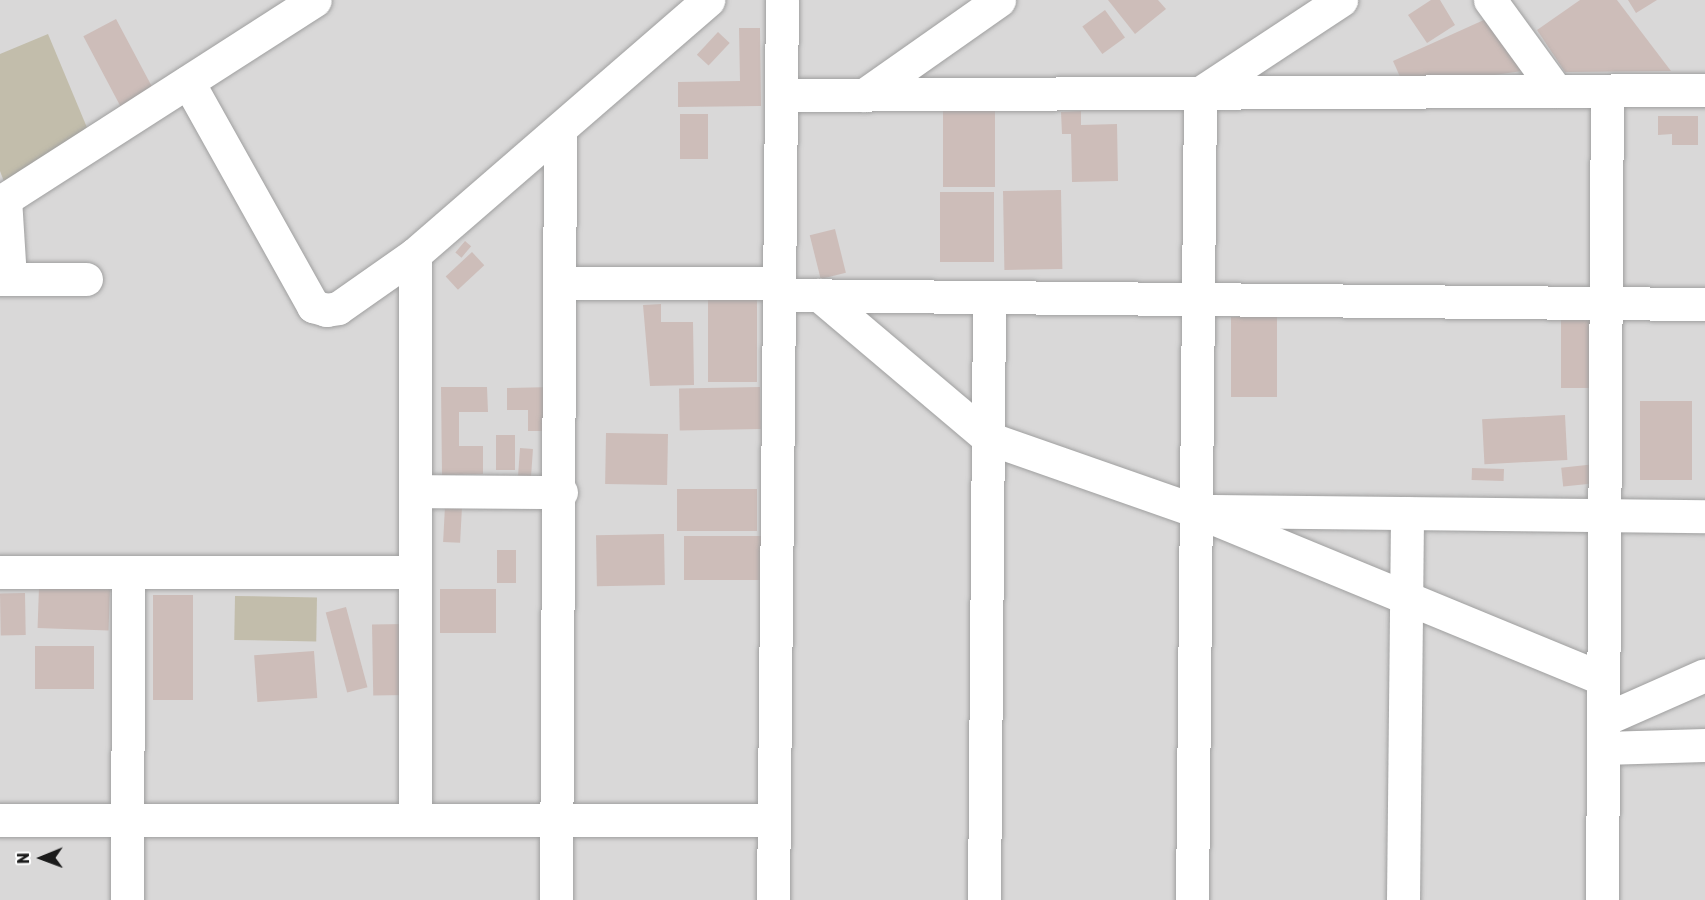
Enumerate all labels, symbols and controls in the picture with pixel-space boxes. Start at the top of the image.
north arrow [12,828,72,888]
text: N [14,852,33,864]

